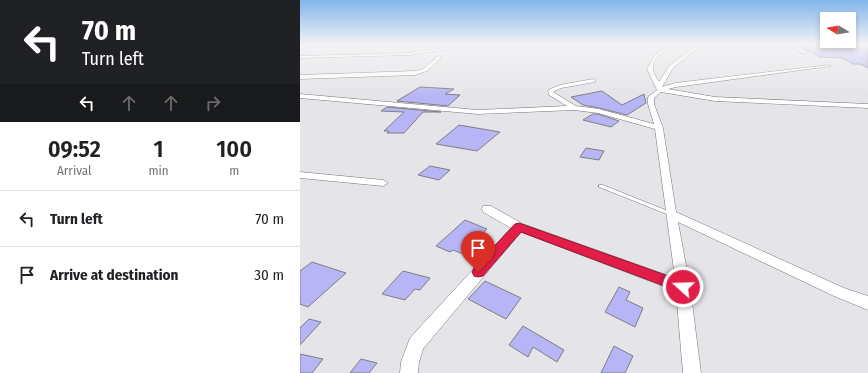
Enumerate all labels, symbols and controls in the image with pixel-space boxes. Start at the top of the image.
north arrow [820,12,856,48]
map controls [820,12,856,48]
text: 70 m [82,14,136,47]
icon: left [16,16,68,68]
text: Turn left [82,48,144,70]
icon: left [76,92,98,114]
icon: ahead [118,92,140,114]
icon: ahead [160,92,182,114]
icon: right [202,92,224,114]
text: 09:52 [48,135,101,163]
text: 1 [154,135,163,163]
text: 100 [216,135,252,163]
text: Arrival [57,163,91,178]
text: min [148,163,169,178]
text: m [229,163,239,178]
icon: left [16,208,38,230]
text: Turn left [50,210,103,228]
text: 70 m [255,210,284,228]
pin [461,231,495,272]
icon: arrive [467,237,489,259]
icon: arrive [16,264,38,286]
text: Arrive at destination [50,266,178,284]
text: 30 m [254,266,284,284]
position arrow [662,266,704,308]

